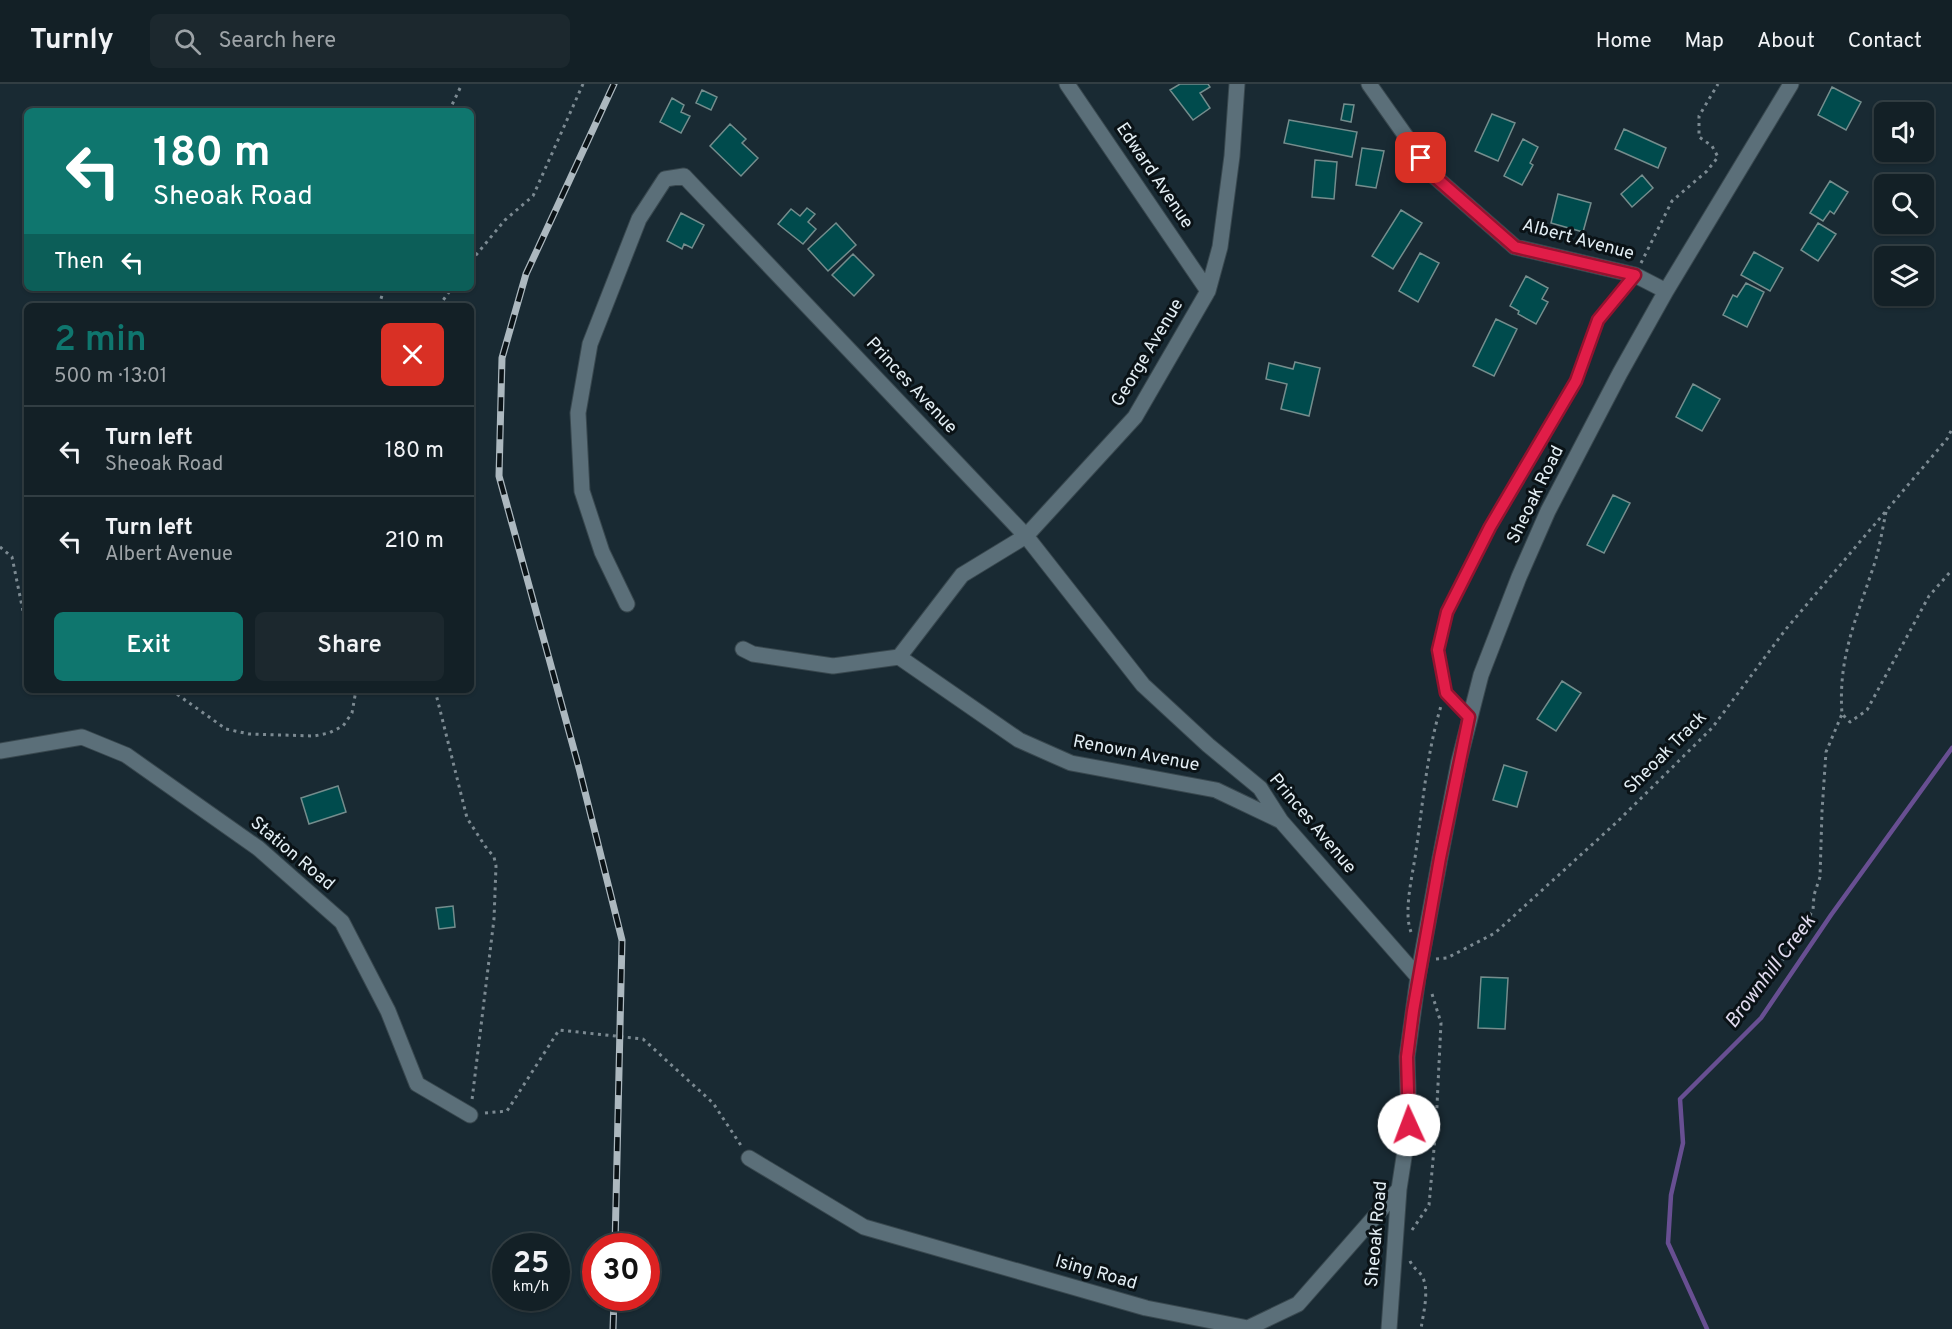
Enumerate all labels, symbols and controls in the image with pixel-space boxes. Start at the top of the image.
search box [150,14,570,68]
text: Turnly [30,23,114,59]
icon: search [171,25,204,58]
text: Search here [219,28,336,55]
text: Home [1596,28,1652,55]
text: Map [1685,28,1724,55]
text: About [1757,28,1815,55]
text: Contact [1848,28,1922,55]
map controls [1874,102,1934,306]
button: sound [1874,102,1934,162]
street label: Edward Avenue [1110,119,1198,233]
text: 180 m [153,128,270,181]
icon: left [54,132,132,210]
pin [1395,132,1446,183]
icon: arrive [1404,141,1437,174]
button: search [1874,174,1934,234]
text: Sheoak Road [153,180,313,214]
street label: Albert Avenue [1519,214,1637,266]
icon: left [116,246,149,279]
button: layers [1874,246,1934,306]
text: Then [54,249,104,276]
street label: George Avenue [1107,295,1189,411]
text: 2 min [54,318,147,364]
button: close [381,323,444,386]
street label: Princes Avenue [860,333,962,439]
text: 500 m · 13:01 [54,364,167,390]
text: Turn left [105,425,193,452]
icon: left [54,435,87,468]
text: 180 m [385,438,444,465]
street label: Sheoak Road [1502,442,1570,548]
text: Sheoak Road [105,452,223,478]
text: Turn left [105,515,193,542]
icon: left [54,525,87,558]
text: 210 m [384,528,444,555]
text: Albert Avenue [105,542,233,568]
button: Exit [54,612,243,681]
button: Share [255,612,444,681]
street label: Sheoak Track [1620,707,1712,799]
street label: Renown Avenue [1071,730,1201,778]
street label: Princes Avenue [1263,769,1361,879]
street label: Station Road [245,812,339,896]
water label: Brownhill Creek [1720,909,1823,1034]
position arrow [1377,1093,1441,1157]
street label: Sheoak Road [1361,1180,1393,1288]
speed limit sign: 30 [582,1233,660,1311]
text: 25 [513,1246,549,1283]
street label: Ising Road [1052,1250,1140,1296]
text: km/h [513,1278,549,1297]

